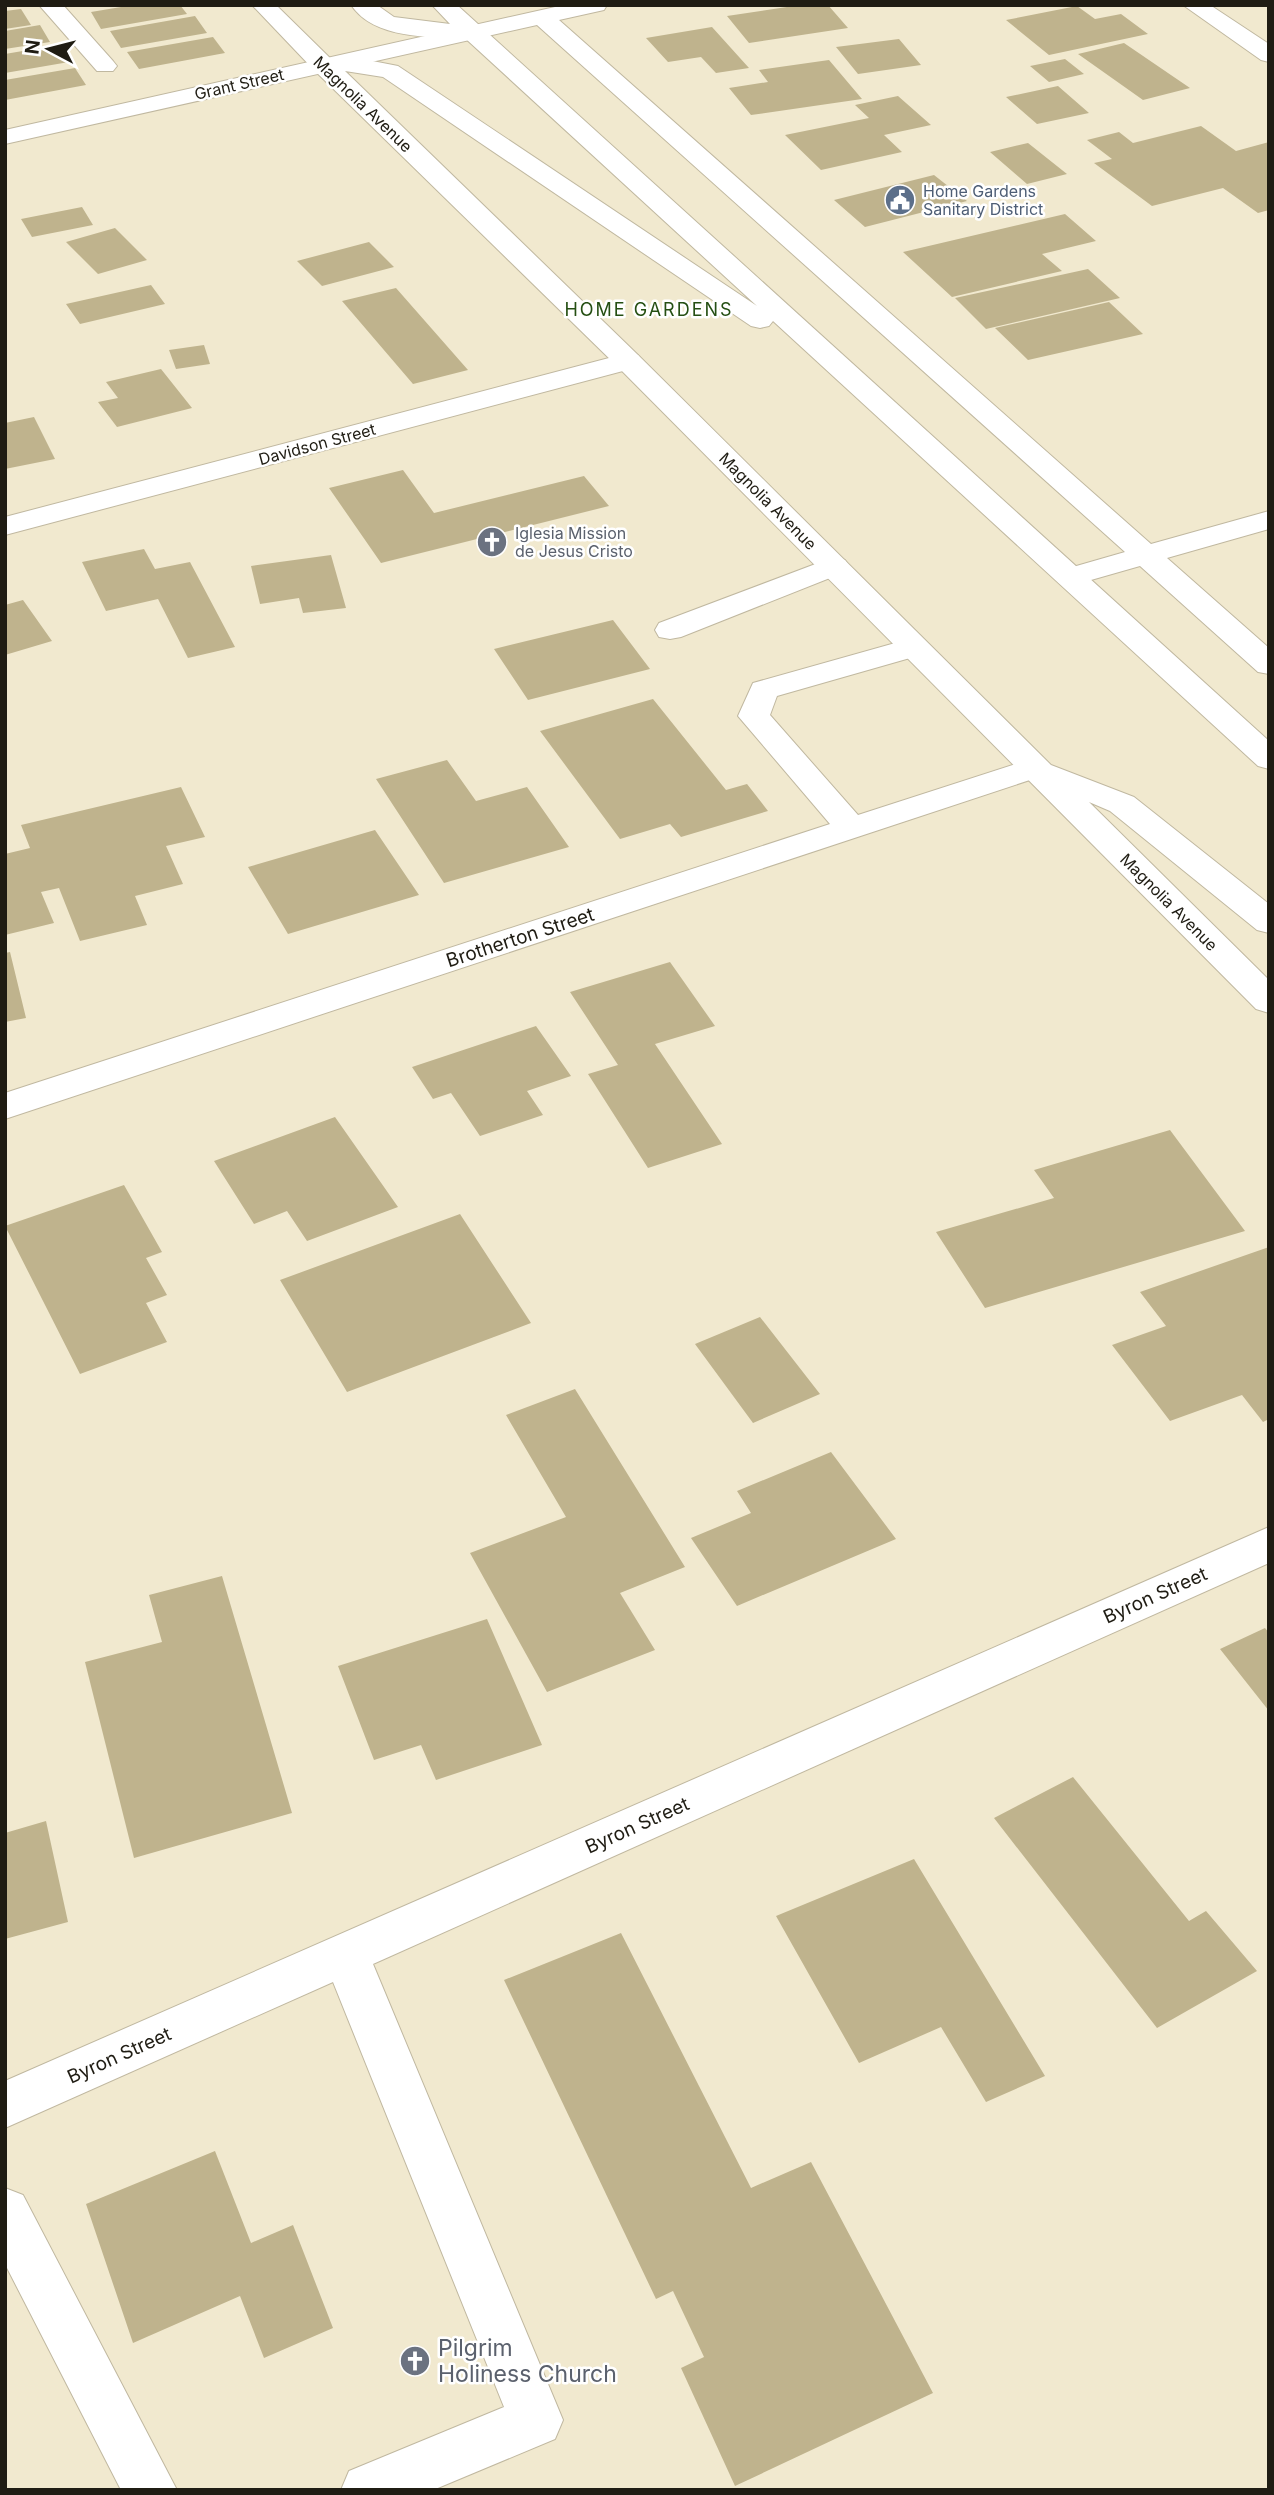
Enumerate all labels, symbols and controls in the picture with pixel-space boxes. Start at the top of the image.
north arrow [14,14,84,84]
text: N [20,38,45,56]
street label: Magnolia Avenue [309,52,417,156]
street label: Grant Street [192,64,286,104]
place label: Home Gardens Sanitary District [923,181,1043,219]
public building icon: Home Gardens Sanitary District [883,183,917,217]
district label: HOME GARDENS [564,299,734,320]
street label: Davidson Street [256,419,378,469]
street label: Magnolia Avenue [715,448,821,554]
place label: Iglesia Mission de Jesus Cristo [515,523,633,561]
church icon: Iglesia Mission de Jesus Cristo [475,525,509,559]
street label: Magnolia Avenue [1116,849,1222,955]
street label: Brotherton Street [443,903,597,972]
street label: Byron Street [1100,1562,1211,1629]
street label: Byron Street [582,1792,693,1859]
street label: Byron Street [64,2022,175,2089]
place label: Pilgrim Holiness Church [438,2334,617,2388]
church icon: Pilgrim Holiness Church [398,2344,432,2378]

